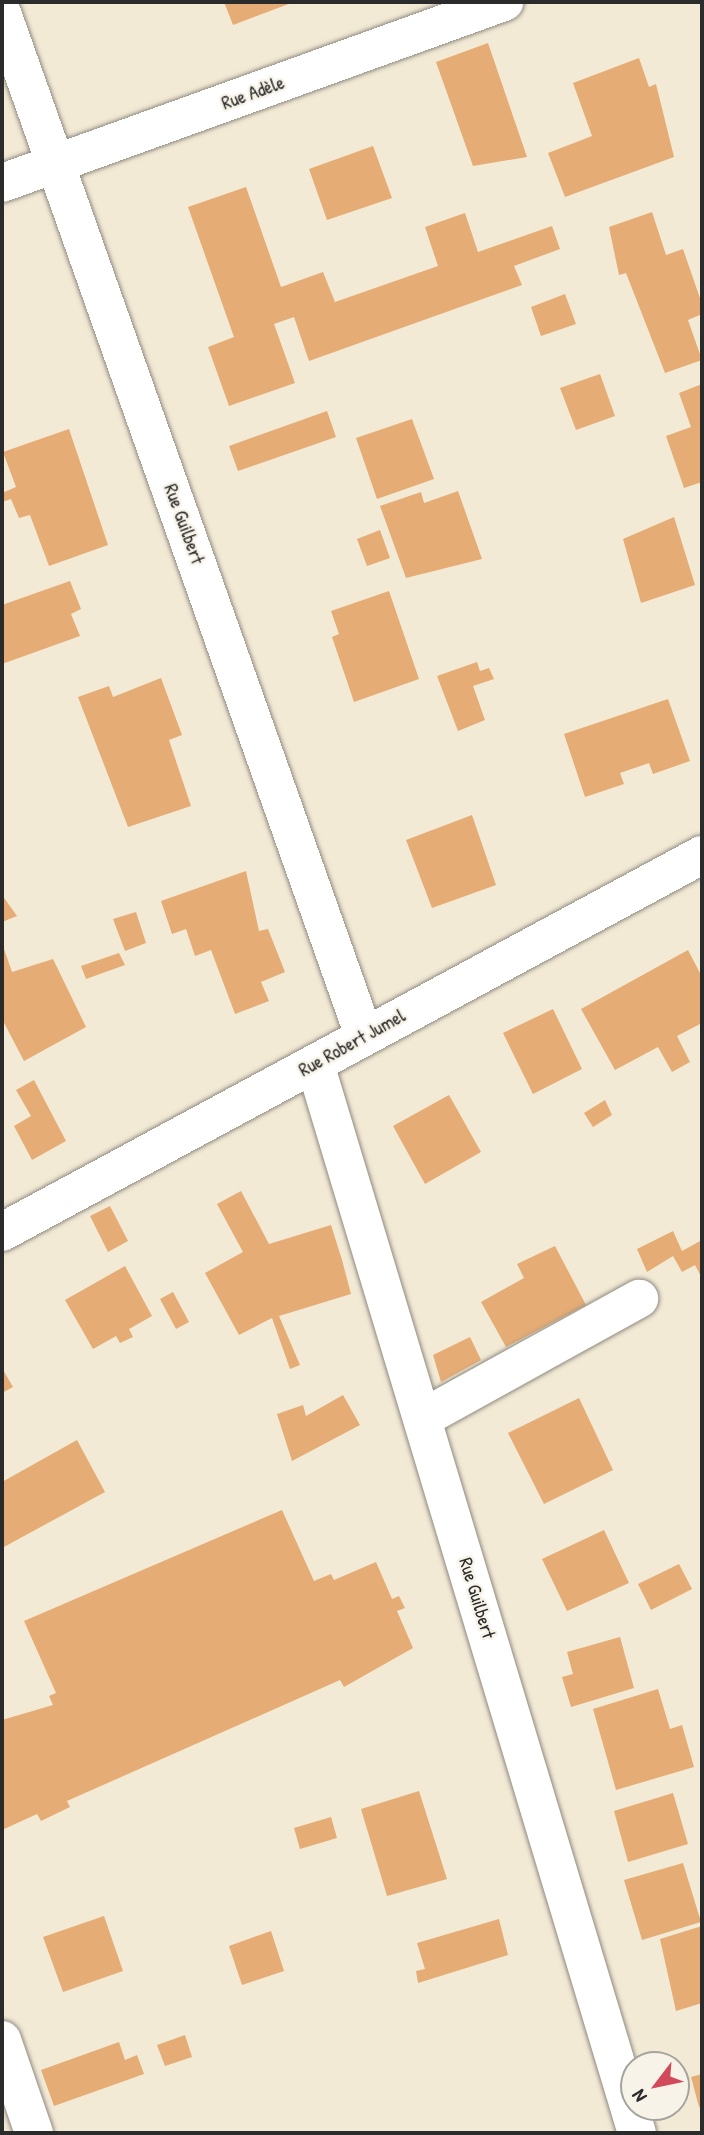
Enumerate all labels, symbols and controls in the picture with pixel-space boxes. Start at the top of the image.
street label: Rue Adèle [219,71,287,115]
street label: Rue Guilbert [159,481,209,567]
street label: Rue Robert Jumel [295,1004,409,1082]
street label: Rue Guilbert [454,1555,500,1641]
north arrow [620,2051,690,2121]
text: N [625,2085,653,2107]

